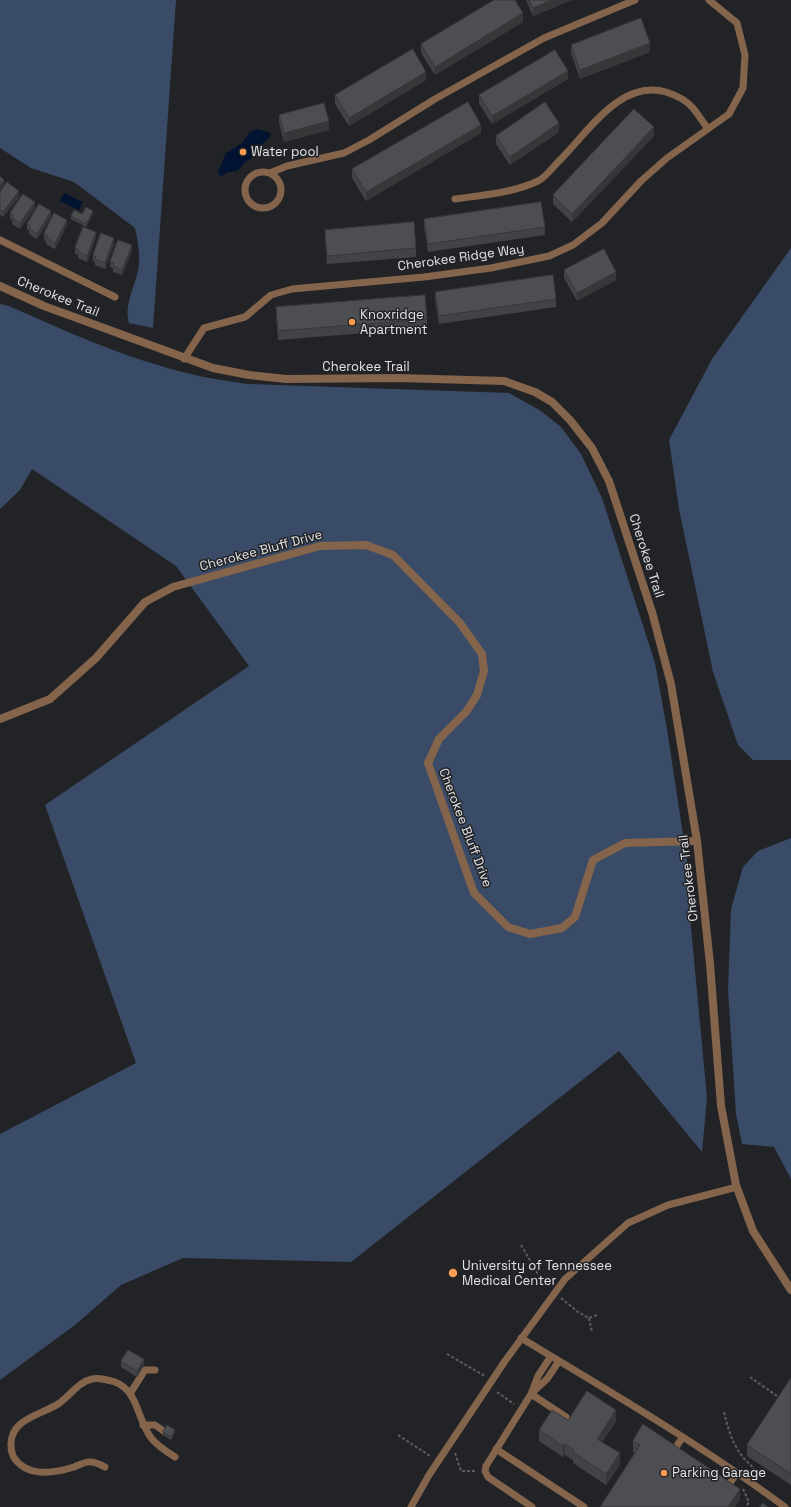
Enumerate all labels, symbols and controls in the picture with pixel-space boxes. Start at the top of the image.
place label: Water pool [251,144,319,160]
marker: Water pool [238,147,248,157]
street label: Cherokee Ridge Way [397,241,525,275]
street label: Cherokee Trail [15,273,101,321]
place label: Knoxridge Apartment [360,307,428,338]
marker: Knoxridge Apartment [347,317,357,327]
street label: Cherokee Trail [322,359,410,375]
street label: Cherokee Trail [625,512,667,600]
street label: Cherokee Bluff Drive [198,527,324,575]
street label: Cherokee Bluff Drive [435,766,495,890]
street label: Cherokee Trail [676,834,702,922]
place label: University of Tennessee Medical Center [462,1258,612,1289]
marker: University of Tennessee Medical Center [447,1267,459,1279]
place label: Parking Garage [672,1465,766,1481]
marker: Parking Garage [659,1468,669,1478]

